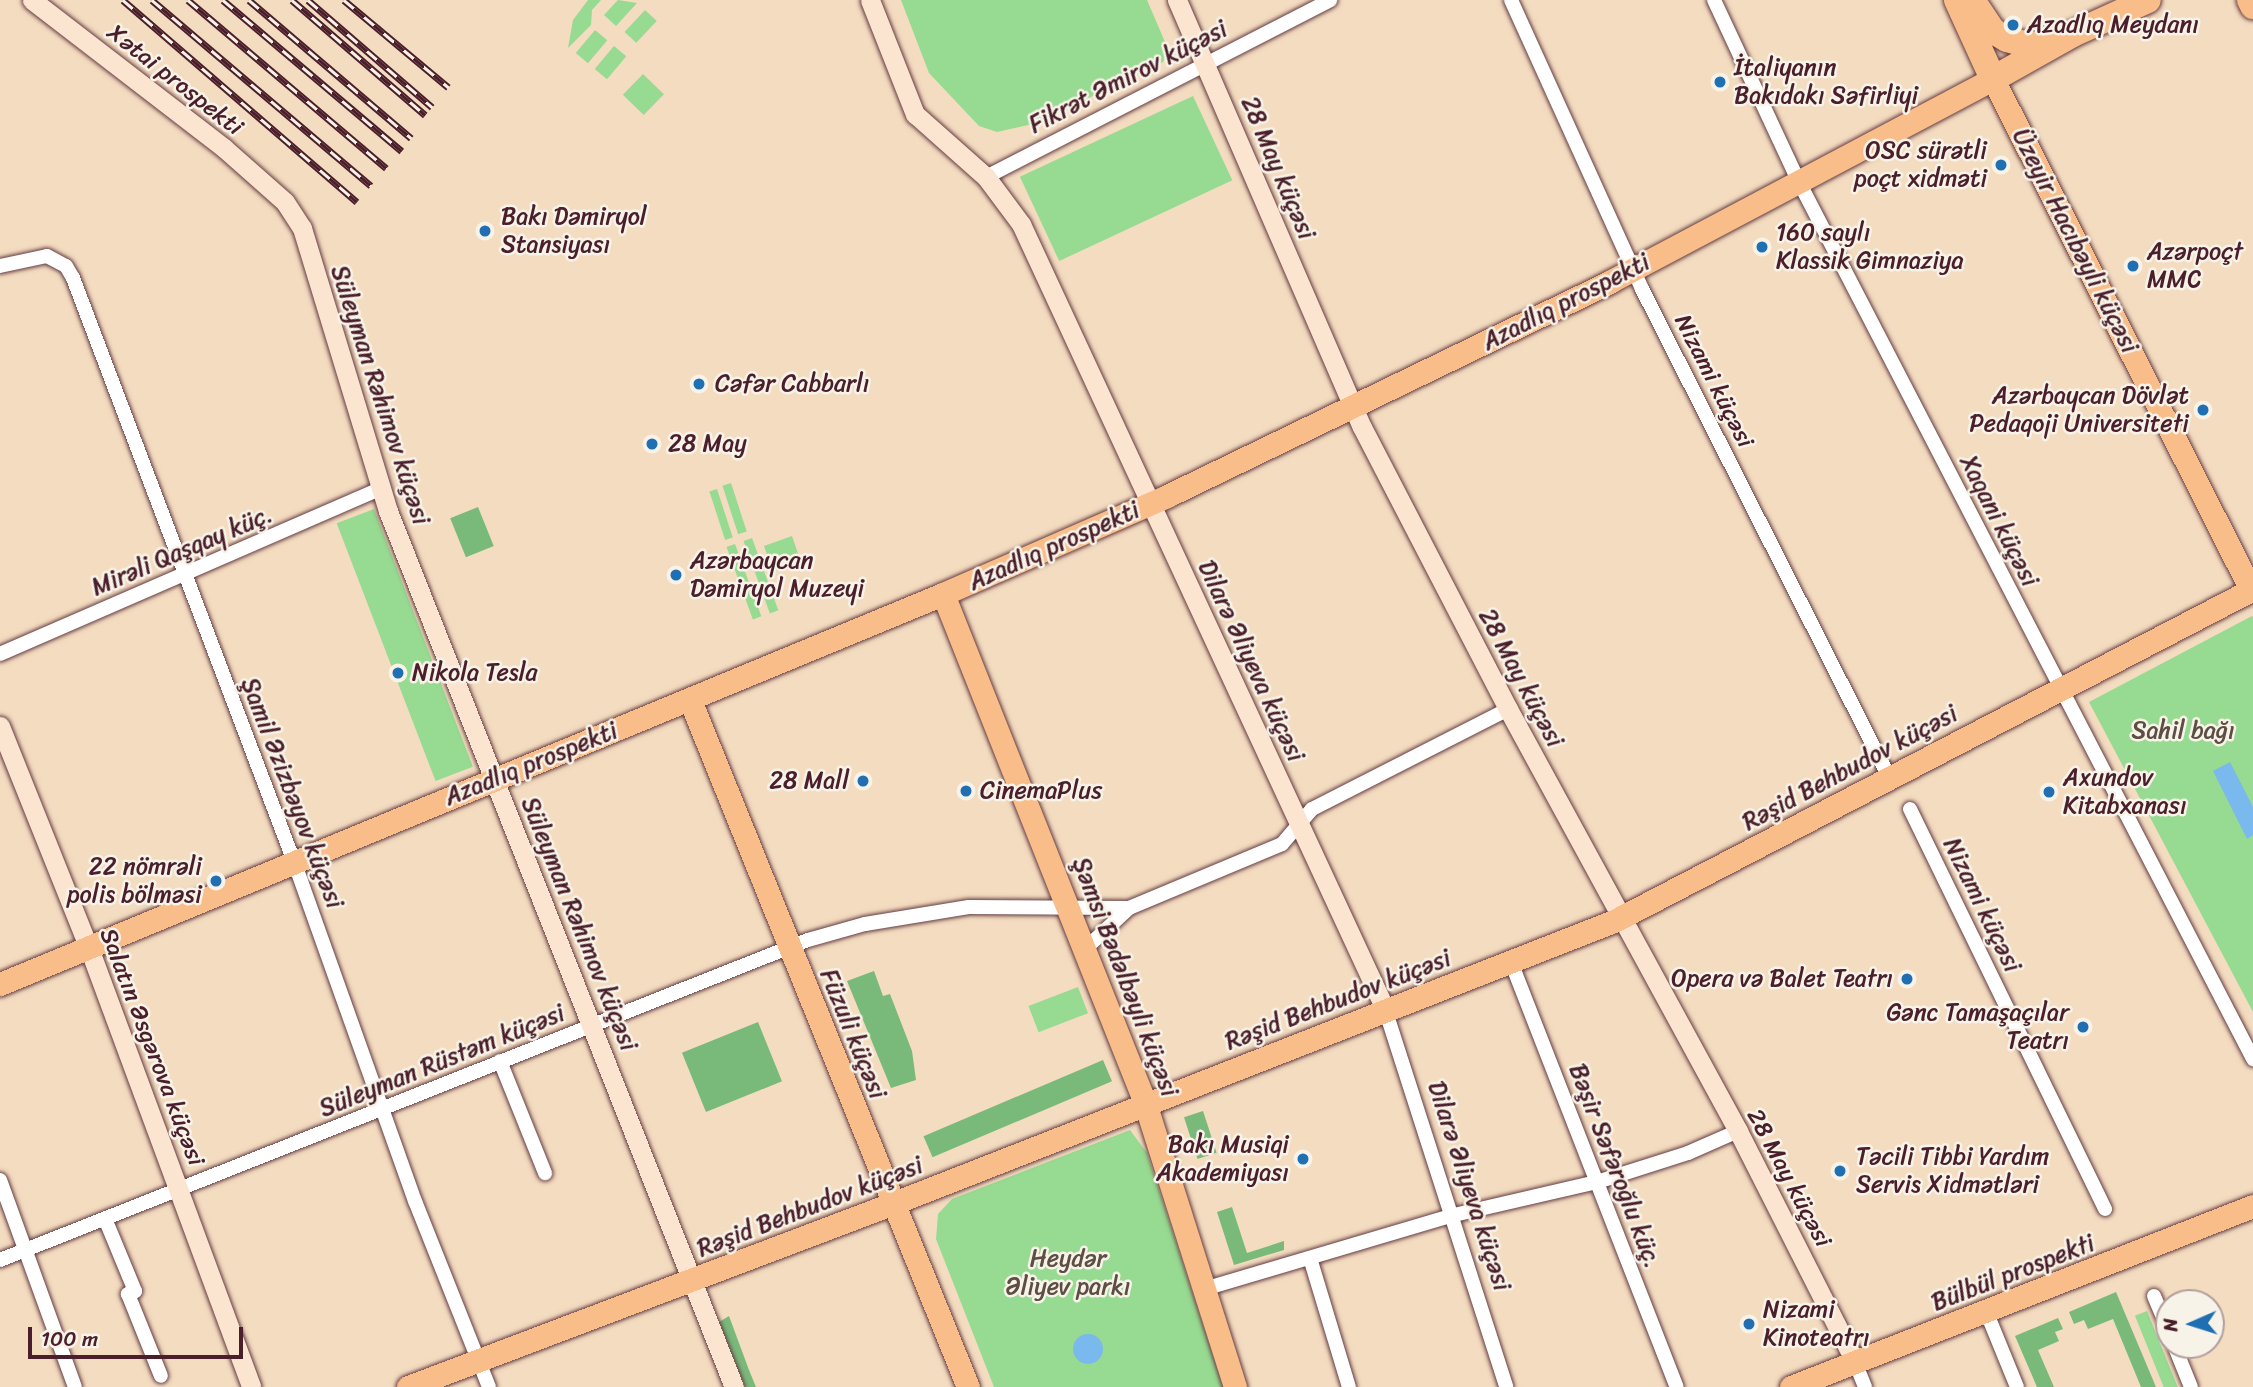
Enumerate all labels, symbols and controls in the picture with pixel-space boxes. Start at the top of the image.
place label: Azadlıq Meydanı [2027,11,2199,39]
street label: Fikrət Əmirov küçəsi [1024,15,1232,139]
marker: Azadlıq Meydanı [2005,17,2021,33]
street label: Xətai prospekti [102,19,248,141]
place label: İtaliyanın Bakıdakı Səfirliyi [1734,54,1918,110]
marker: İtaliyanın Bakıdakı Səfirliyi [1712,74,1728,90]
street label: 28 May küçəsi [1235,92,1321,244]
street label: Üzeyir Hacıbəyli küçəsi [2006,124,2144,358]
place label: OSC sürətli poçt xidməti [1854,137,1987,193]
marker: OSC sürətli poçt xidməti [1993,157,2009,173]
place label: Bakı Dəmiryol Stansiyası [501,203,647,259]
place label: 160 saylı Klassik Gimnaziya [1776,219,1963,275]
marker: Bakı Dəmiryol Stansiyası [475,221,495,241]
place label: Azərpoçt MMC [2147,238,2243,294]
marker: 160 saylı Klassik Gimnaziya [1754,239,1770,255]
street label: Azadlıq prospekti [1478,248,1654,356]
marker: Azərpoçt MMC [2125,258,2141,274]
street label: Süleyman Rəhimov küçəsi [324,262,436,528]
street label: Nizami küçəsi [1668,310,1760,452]
place label: Cəfər Cabbarlı [715,370,870,398]
marker: Cəfər Cabbarlı [689,374,709,394]
place label: Azərbaycan Dövlət Pedaqoji Universiteti [1968,382,2189,438]
marker: Azərbaycan Dövlət Pedaqoji Universiteti [2195,402,2211,418]
place label: 28 May [668,430,747,458]
marker: 28 May [642,434,662,454]
street label: Xaqani küçəsi [1954,451,2044,591]
street label: Azadlıq prospekti [965,496,1143,596]
street label: Mirəli Qaşqay küç. [87,500,277,602]
place label: Azərbaycan Dəmiryol Muzeyi [690,547,864,603]
street label: Dilarə Əliyeva küçəsi [1192,556,1310,766]
marker: Azərbaycan Dəmiryol Muzeyi [668,567,684,583]
street label: 28 May küçəsi [1472,604,1570,752]
place label: Nikola Tesla [412,659,539,687]
marker: Nikola Tesla [390,665,406,681]
street label: Şamil Əzizbəyov küçəsi [235,674,349,912]
street label: Rəşid Behbudov küçəsi [1738,699,1962,837]
street label: Azadlıq prospekti [441,717,621,811]
park label: Sahil bağı [2131,717,2235,745]
place label: Axundov Kitabxanası [2063,764,2187,820]
place label: 28 Mall [769,767,849,795]
marker: 28 Mall [855,773,871,789]
place label: CinemaPlus [980,777,1102,805]
marker: CinemaPlus [958,783,974,799]
marker: Axundov Kitabxanası [2041,784,2057,800]
street label: Süleyman Rəhimov küçəsi [515,793,643,1055]
street label: Nizami küçəsi [1937,833,2027,977]
place label: 22 nömrəli polis bölməsi [67,853,202,909]
street label: Şəmsi Bədəlbəyli küçəsi [1066,853,1184,1101]
marker: 22 nömrəli polis bölməsi [208,873,224,889]
street label: Salatın Əsgərova küçəsi [93,924,211,1170]
street label: Rəşid Behbudov küçəsi [1221,944,1455,1056]
street label: Füzuli küçəsi [814,965,892,1103]
place label: Opera və Balet Teatrı [1669,965,1893,993]
marker: Opera və Balet Teatrı [1899,971,1915,987]
street label: Süleyman Rüstəm küçəsi [315,998,569,1124]
place label: Gənc Tamaşaçılar Teatrı [1886,999,2069,1055]
marker: Gənc Tamaşaçılar Teatrı [2075,1019,2091,1035]
street label: Bəşir Səfəroğlu küç. [1563,1060,1667,1272]
street label: Dilarə Əliyeva küçəsi [1422,1078,1516,1294]
street label: 28 May küçəsi [1740,1104,1838,1252]
place label: Bakı Musiqi Akademiyası [1156,1131,1289,1187]
place label: Təcili Tibbi Yardım Servis Xidmətləri [1856,1143,2049,1199]
street label: Rəşid Behbudov küçəsi [693,1151,927,1263]
marker: Bakı Musiqi Akademiyası [1295,1151,1311,1167]
marker: Təcili Tibbi Yardım Servis Xidmətləri [1830,1161,1850,1181]
street label: Bülbül prospekti [1927,1229,2099,1317]
park label: Heydər Əliyev parkı [1006,1245,1130,1301]
north arrow [2155,1289,2225,1359]
place label: Nizami Kinoteatrı [1763,1296,1870,1352]
scale bar [32,1314,247,1358]
marker: Nizami Kinoteatrı [1741,1316,1757,1332]
text: N [2154,1318,2187,1332]
text: 100 m [41,1320,98,1358]

